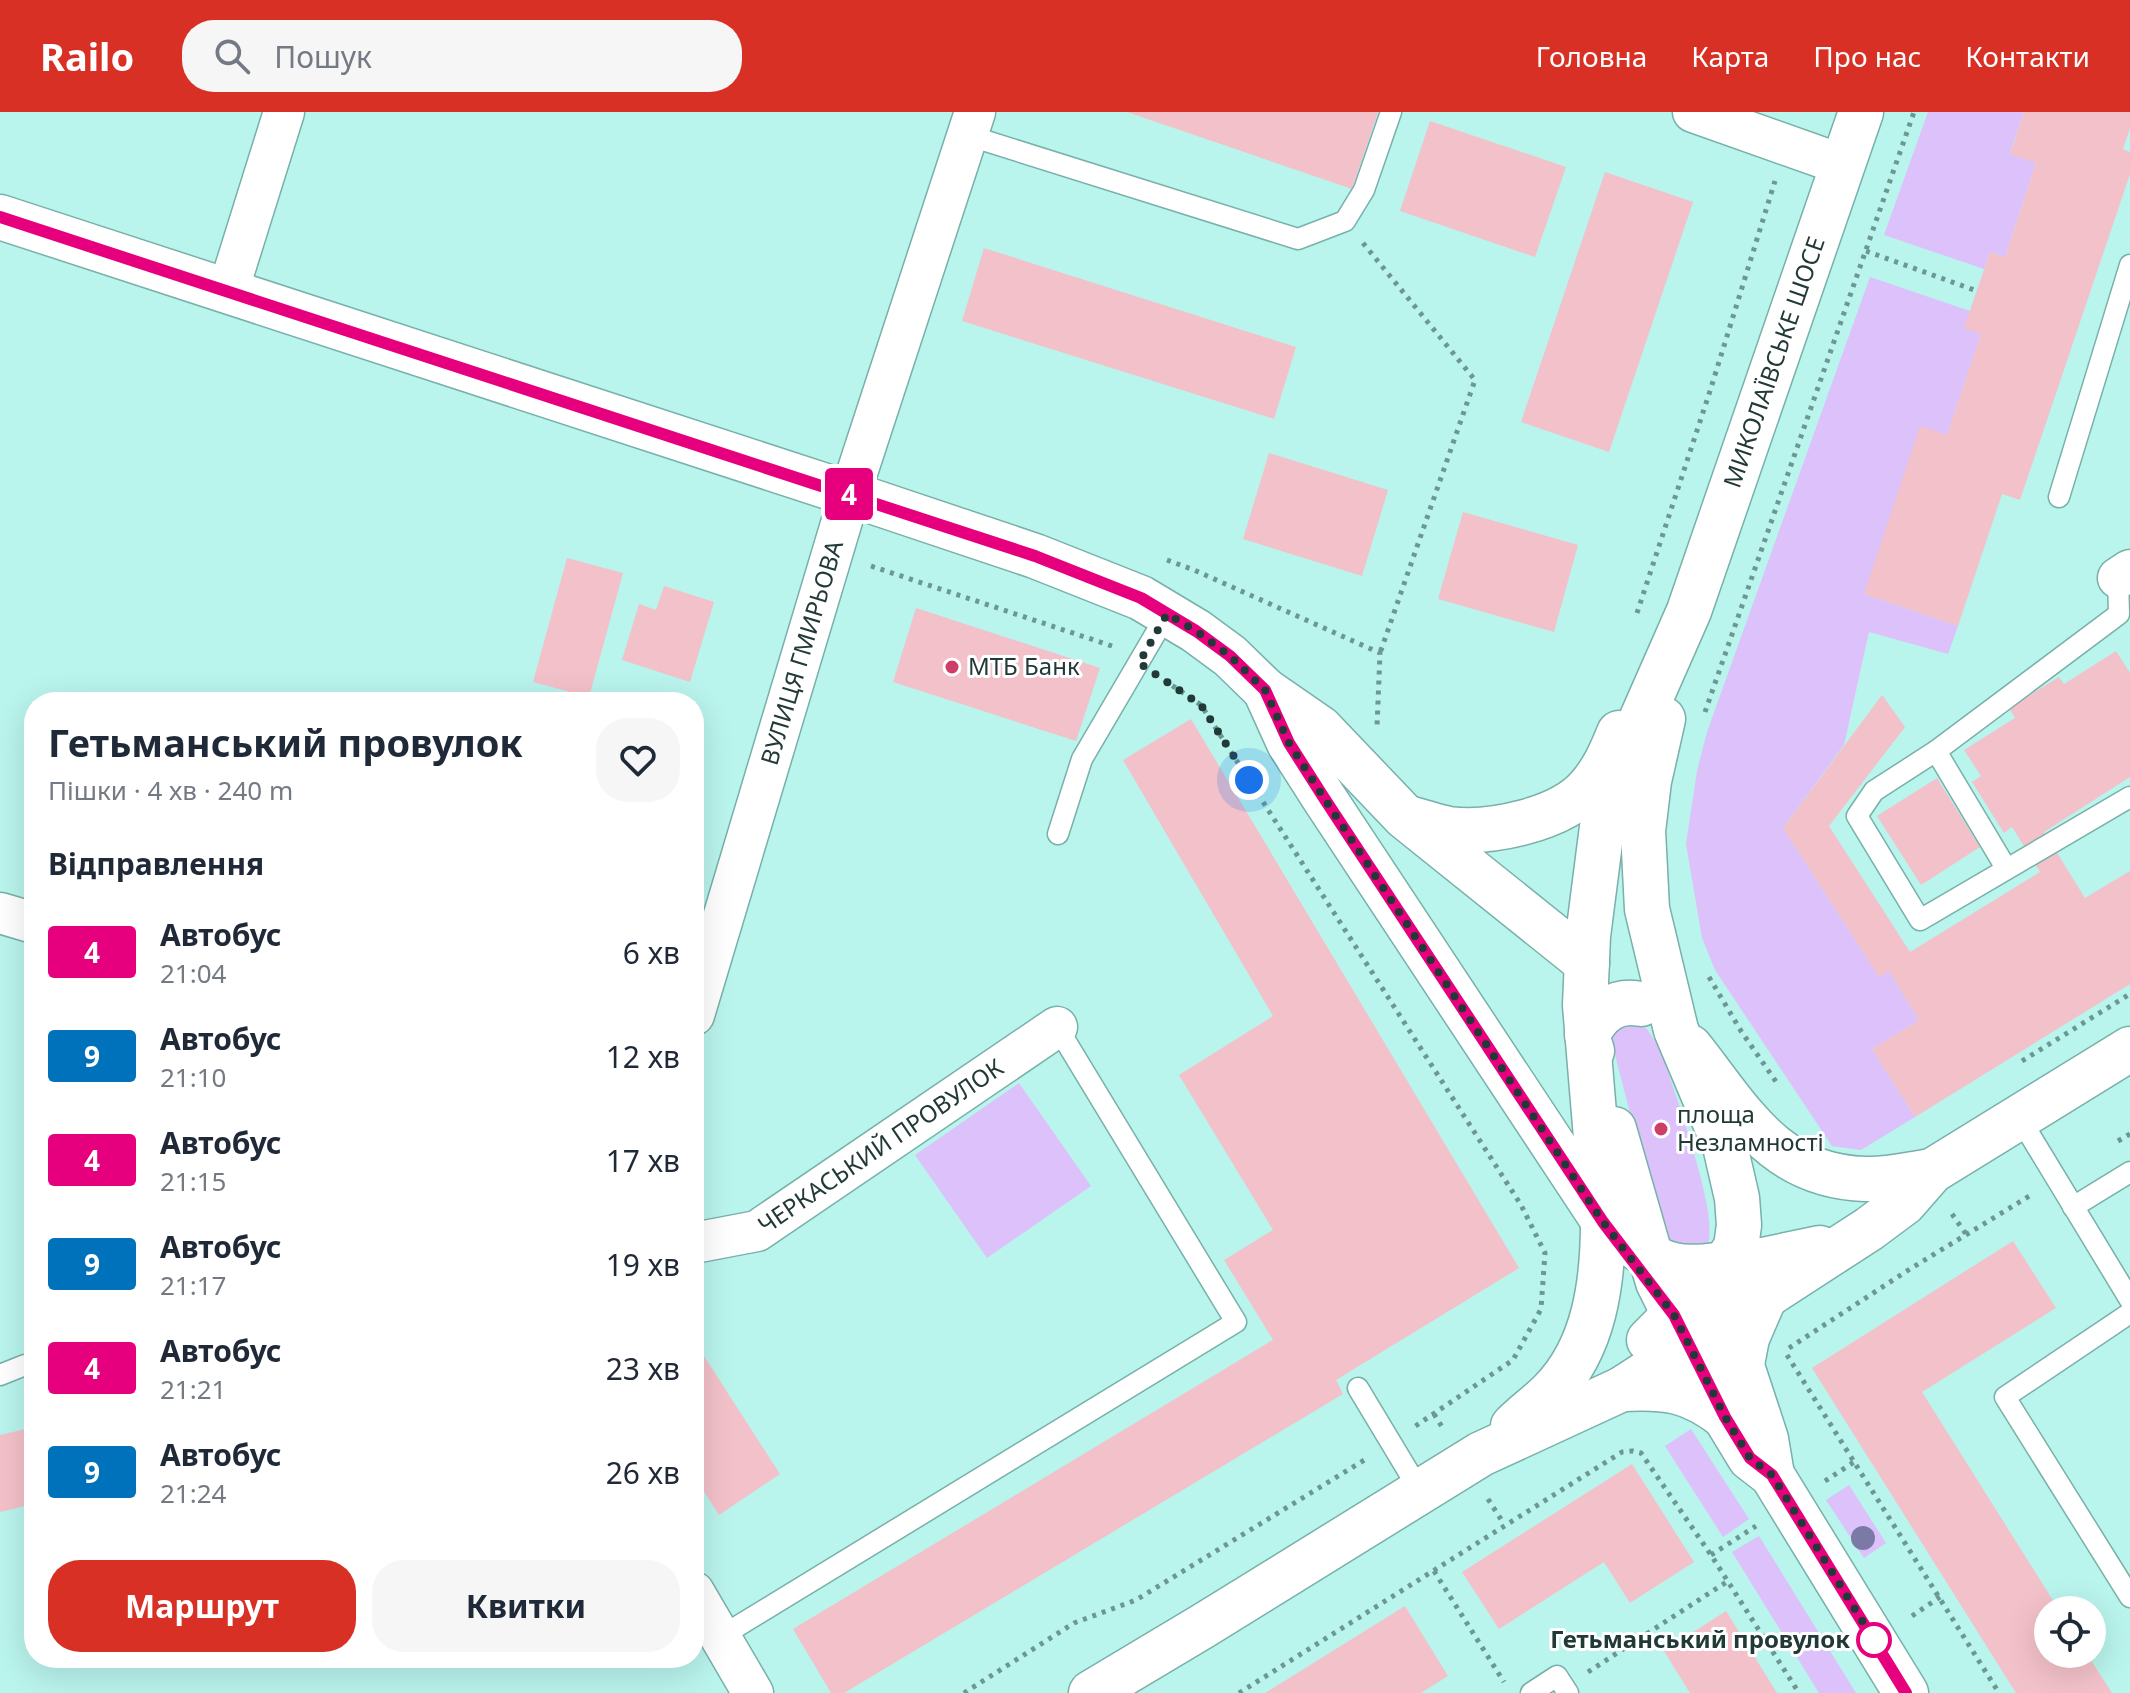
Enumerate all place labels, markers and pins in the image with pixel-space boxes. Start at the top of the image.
place label: МТБ Банк [968,649,1080,682]
marker: МТБ Банк [943,658,961,676]
place label: площа Незламності [1677,1097,1824,1158]
marker: площа Незламності [1652,1120,1670,1138]
place label: Гетьманський провулок [1550,1622,1850,1655]
marker: Гетьманський провулок [1857,1623,1891,1657]

